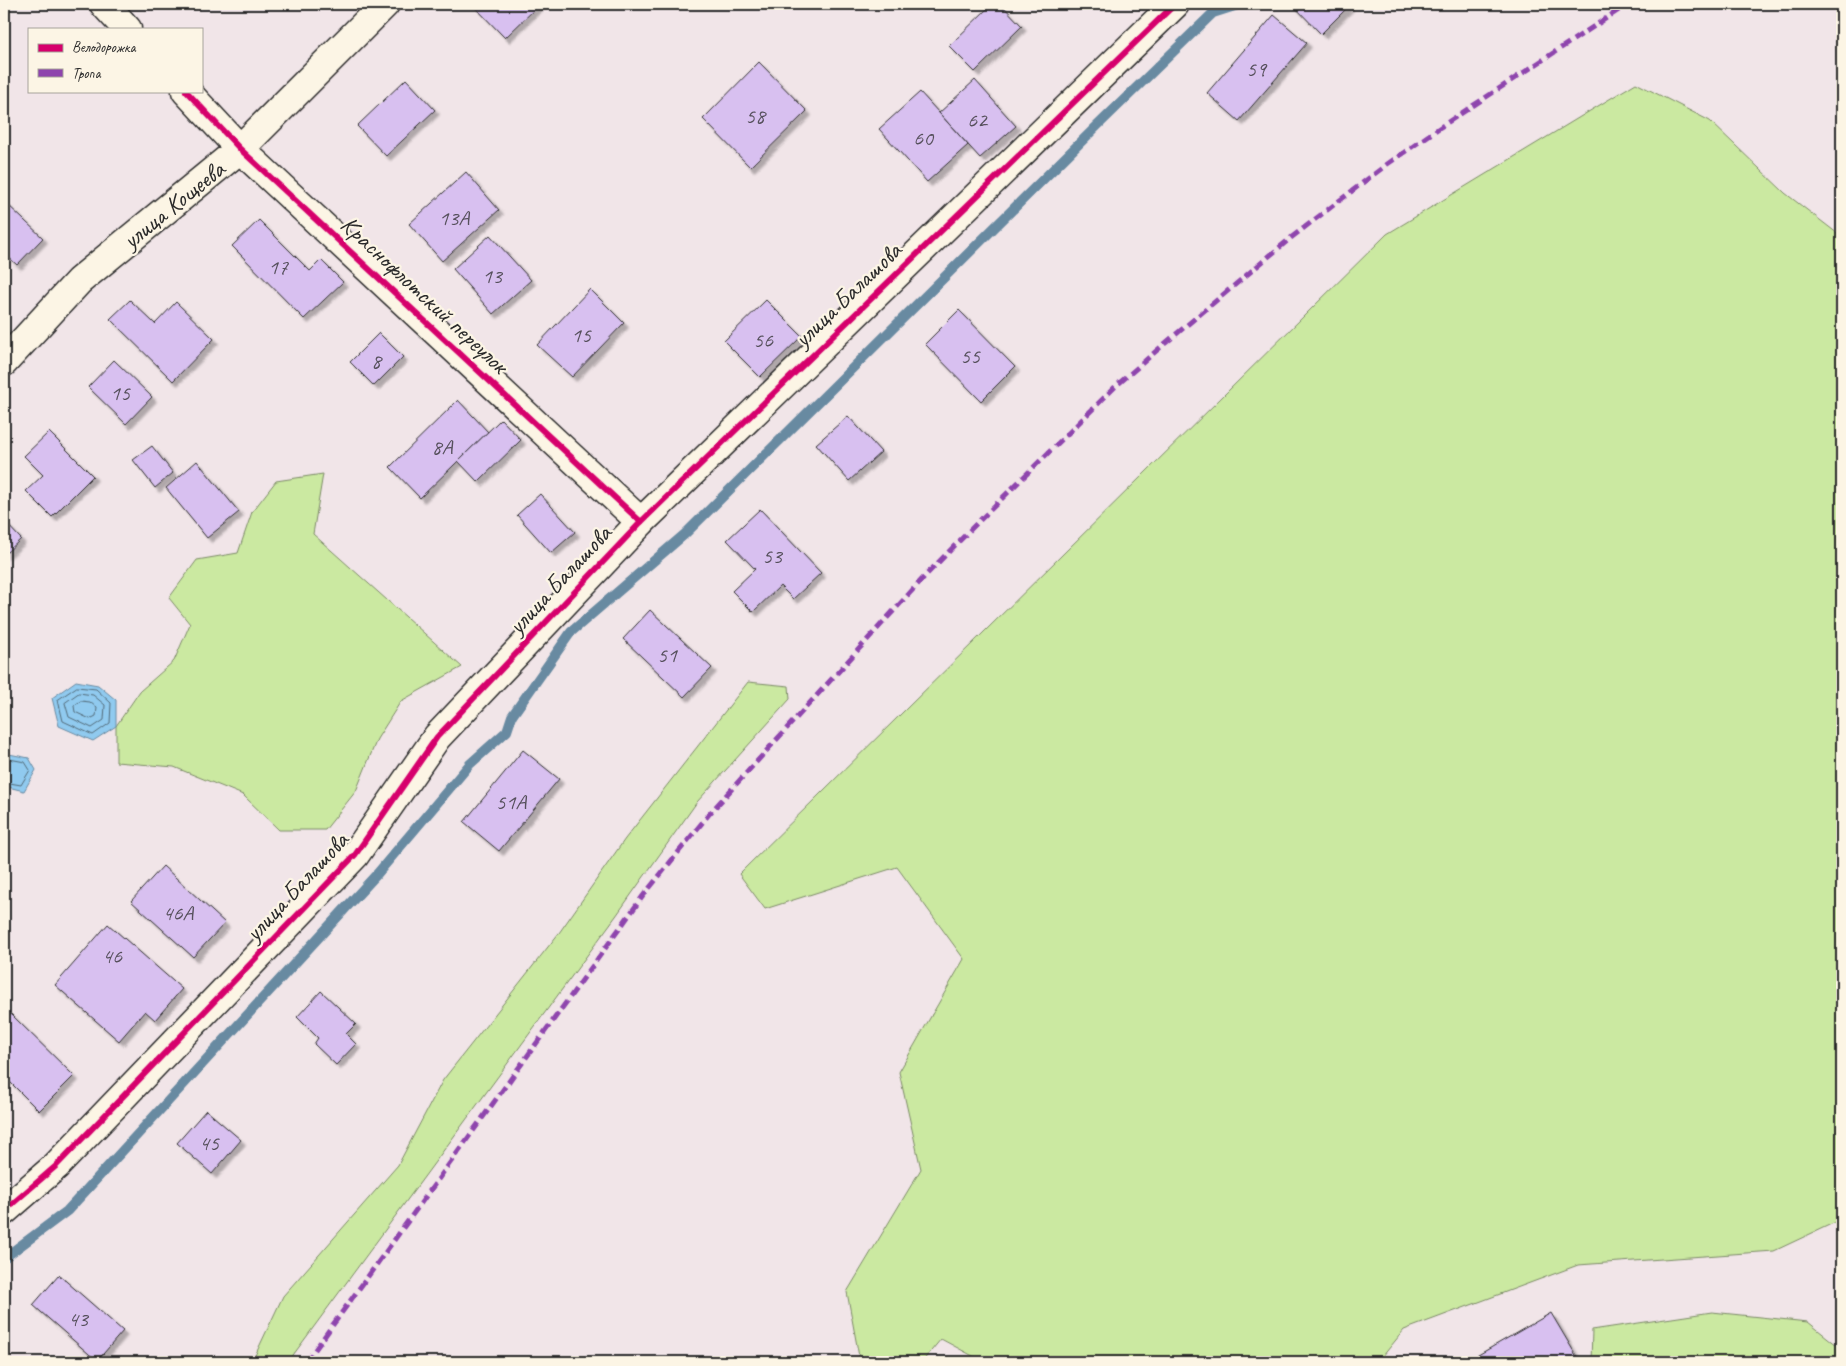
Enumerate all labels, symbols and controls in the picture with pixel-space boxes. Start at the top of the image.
legend [28,28,202,92]
text: Велодорожка [72,38,136,57]
house number: 59 [1246,55,1268,83]
text: Тропа [72,64,101,83]
house number: 58 [745,102,767,130]
house number: 62 [967,106,989,134]
house number: 60 [913,124,935,152]
street label: улица Кощеева [114,152,233,257]
house number: 13А [439,204,470,232]
street label: Краснофлотский переулок [334,209,517,383]
street label: улица Балашова [785,234,910,356]
house number: 17 [268,253,289,281]
house number: 13 [482,262,504,290]
house number: 15 [571,321,592,349]
house number: 56 [753,326,774,354]
house number: 55 [960,342,981,370]
house number: 8 [371,347,383,375]
house number: 15 [110,379,131,407]
house number: 8А [432,433,453,461]
street label: улица Балашова [500,517,620,643]
house number: 53 [762,542,784,570]
house number: 51 [657,641,678,669]
house number: 51А [496,788,527,816]
street label: улица Балашова [237,824,357,950]
house number: 46А [163,899,194,927]
house number: 46 [102,942,123,970]
house number: 45 [199,1129,220,1157]
house number: 43 [68,1305,90,1333]

